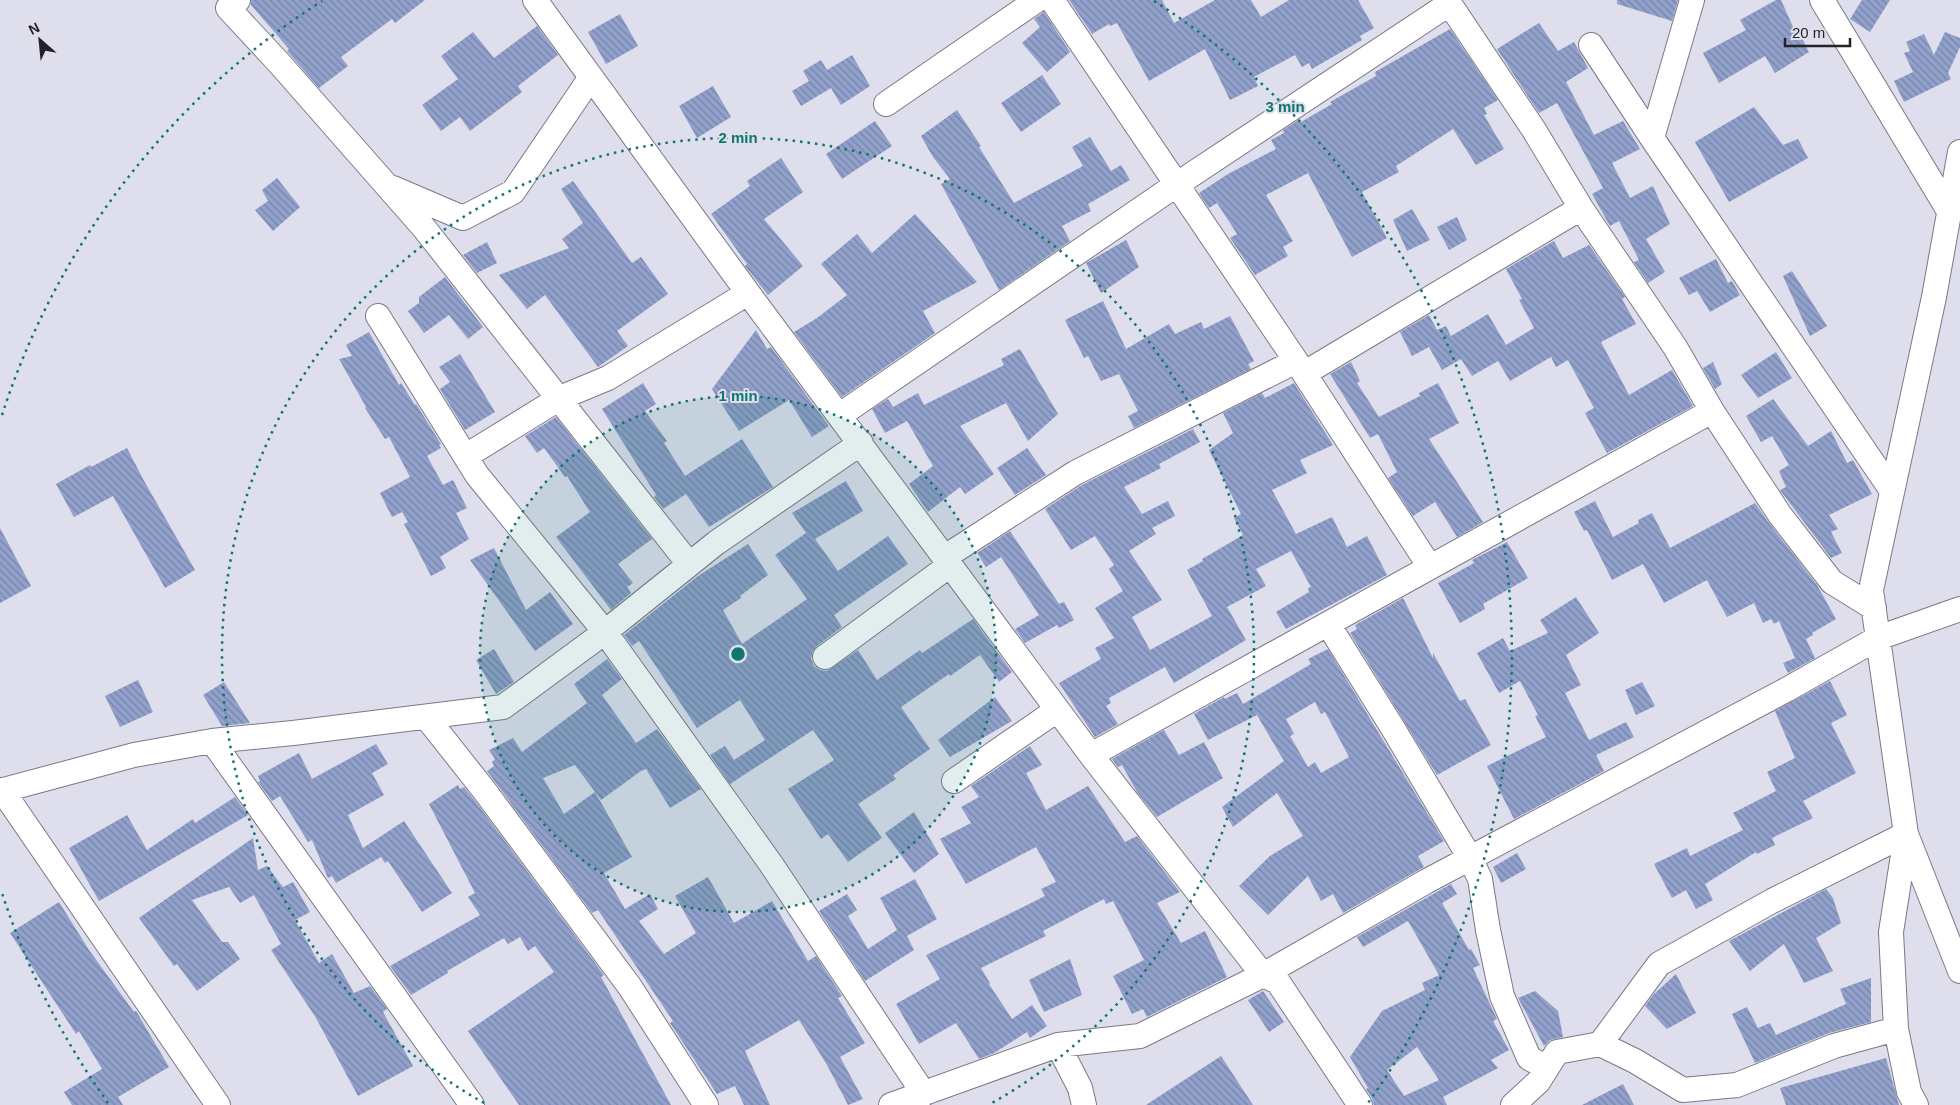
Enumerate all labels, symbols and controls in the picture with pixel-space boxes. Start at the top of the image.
north arrow [15,15,65,65]
scale bar [1785,15,1850,47]
text: N [26,19,42,38]
text: 20 m [1792,24,1825,41]
text: 3 min [1265,98,1305,115]
text: 2 min [718,129,758,146]
text: 1 min [718,387,758,404]
centre of rings [729,645,747,663]

